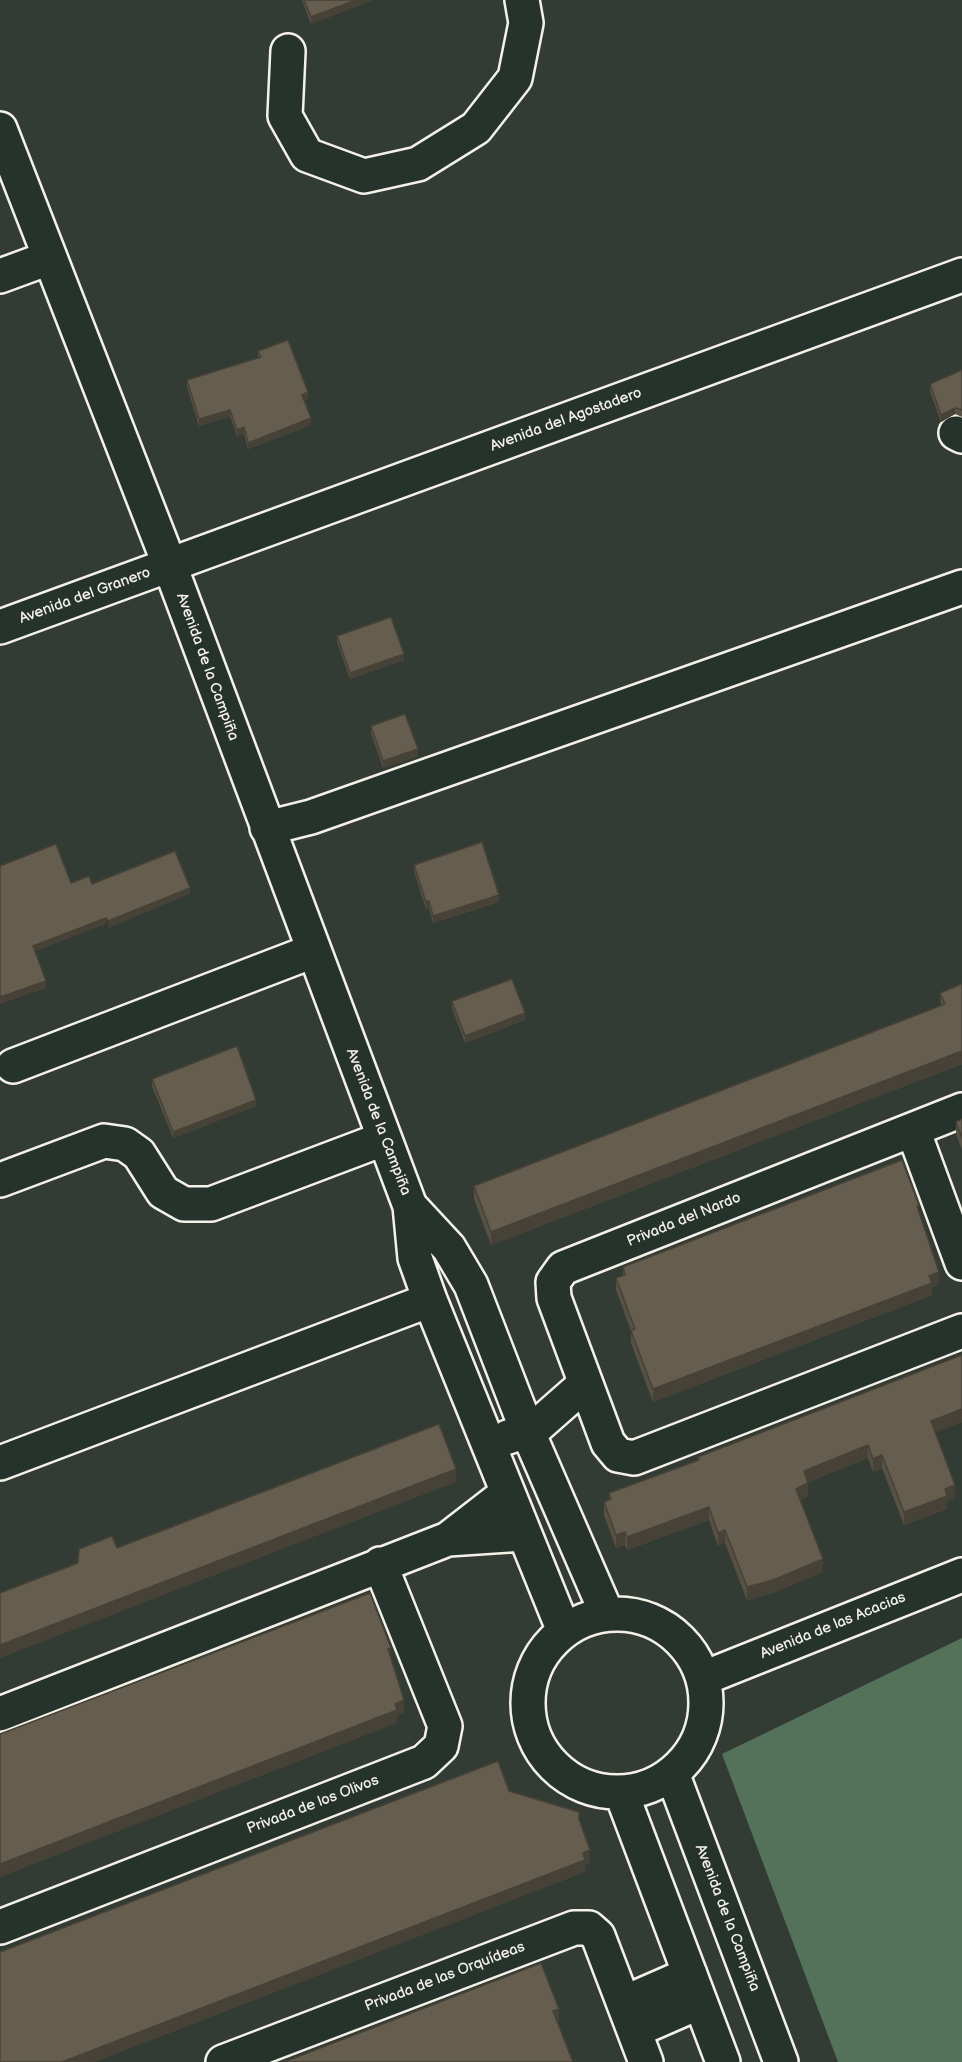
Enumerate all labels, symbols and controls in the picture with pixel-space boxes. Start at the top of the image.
street label: Avenida del Agostadero [488,384,644,456]
street label: Avenida del Granero [17,564,153,628]
street label: Avenida de la Campiña [172,591,242,743]
street label: Avenida de la Campiña [342,1046,414,1198]
street label: Privada del Nardo [624,1189,744,1251]
street label: Avenida de las Acacias [758,1589,908,1663]
street label: Privada de los Olivos [244,1772,382,1838]
street label: Avenida de la Campiña [691,1842,763,1994]
street label: Privada de las Orquídeas [362,1938,528,2016]

